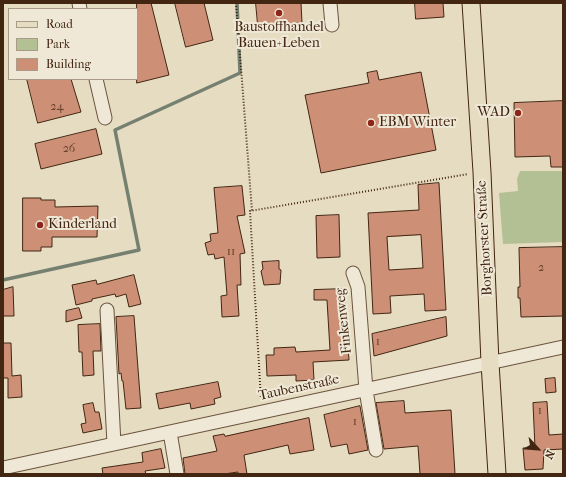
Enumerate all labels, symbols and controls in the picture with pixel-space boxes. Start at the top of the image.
legend [8,8,138,80]
marker: Baustoffhandel Bauen+Leben [274,8,284,18]
text: Road [46,17,73,31]
place label: Baustoffhandel Bauen+Leben [234,20,324,52]
text: Park [46,37,70,51]
text: Building [46,57,91,71]
house number: 24 [50,100,64,114]
place label: WAD [477,105,510,121]
marker: WAD [513,108,523,118]
place label: EBM Winter [379,115,456,131]
marker: EBM Winter [366,118,376,128]
house number: 26 [63,142,75,156]
street label: Borghorster Straße [474,180,496,296]
place label: Kinderland [48,217,117,233]
marker: Kinderland [35,220,45,230]
house number: 11 [227,245,235,259]
house number: 2 [538,261,544,275]
street label: Finkenweg [332,287,356,355]
house number: 1 [376,335,380,349]
street label: Taubenstraße [257,371,341,405]
house number: 1 [538,404,542,418]
house number: 1 [353,415,357,429]
north arrow [518,429,558,469]
text: N [542,448,557,461]

